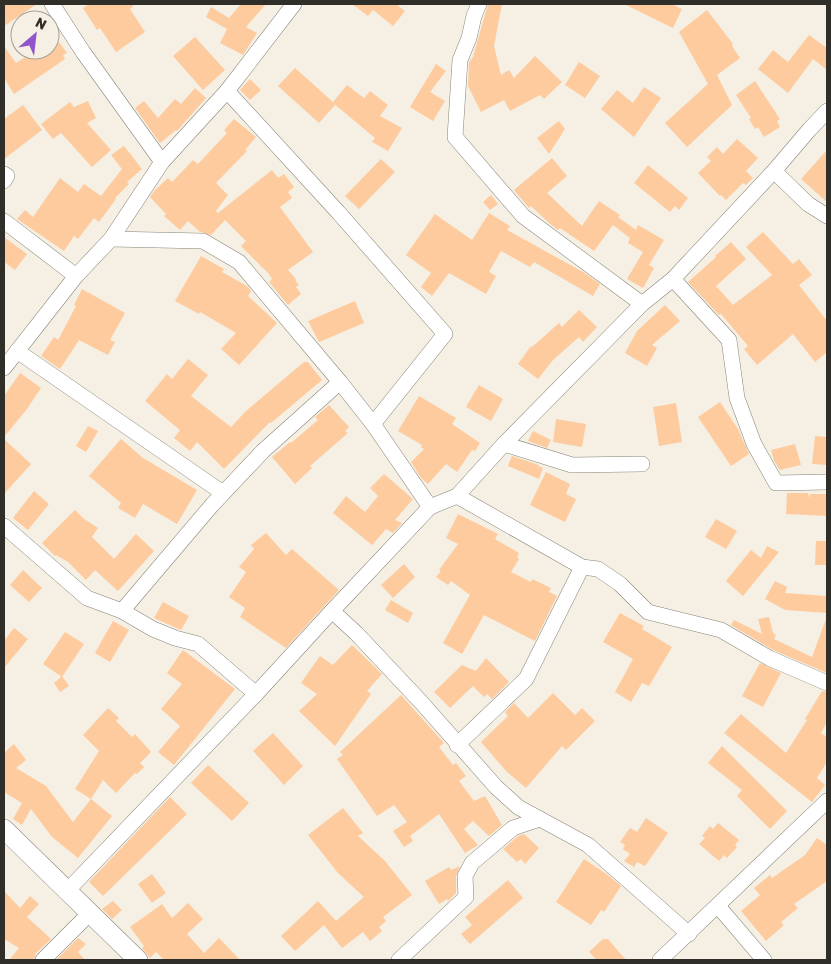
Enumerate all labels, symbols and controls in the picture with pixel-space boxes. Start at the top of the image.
north arrow [10,10,60,60]
text: N [32,14,49,34]

